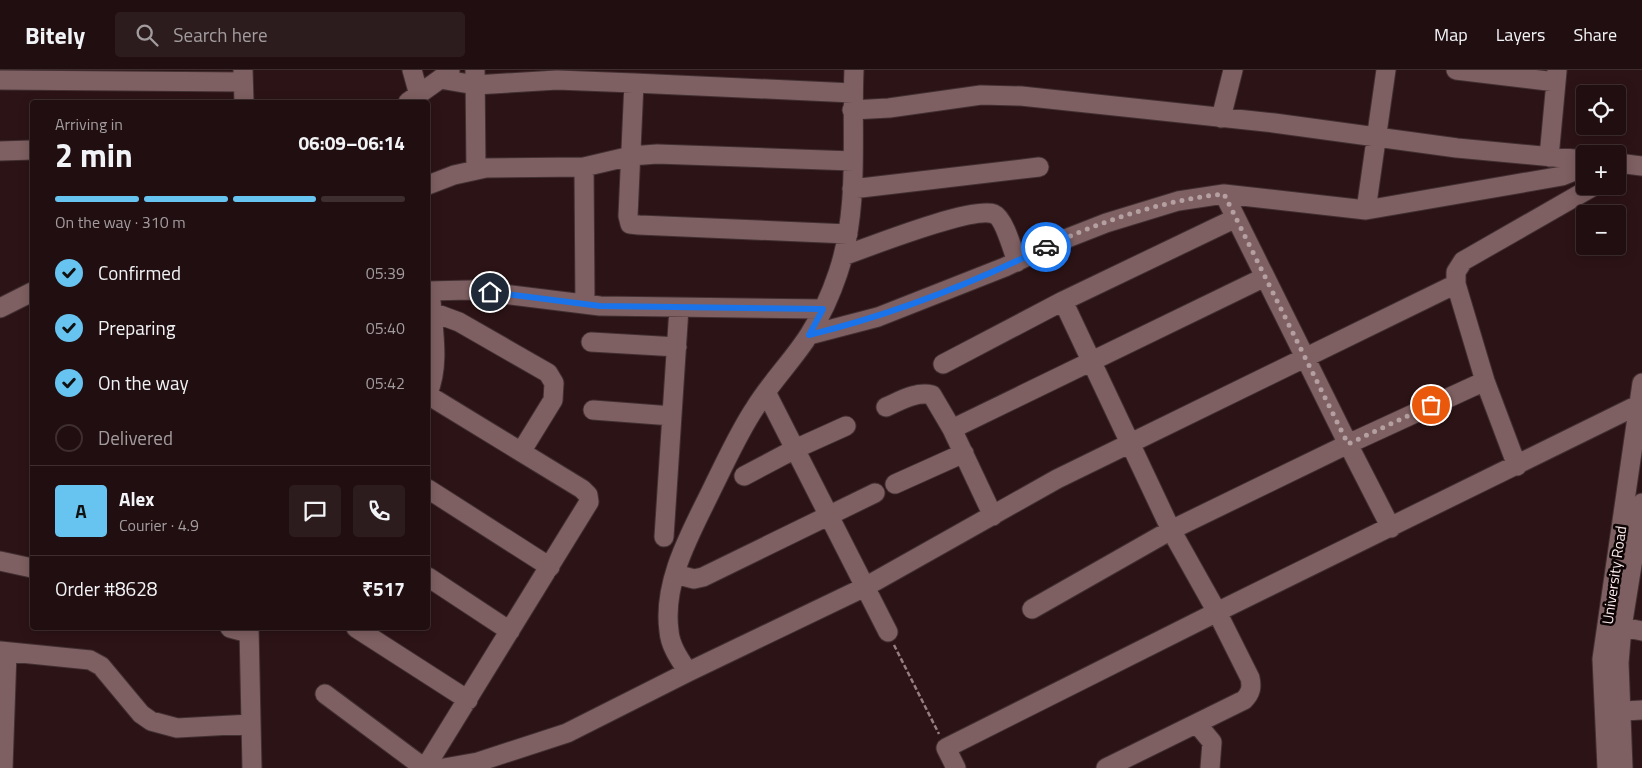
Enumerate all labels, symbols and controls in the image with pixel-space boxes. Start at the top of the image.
search box [115,12,465,57]
text: Bitely [25,17,85,53]
text: Search here [173,20,268,49]
icon: search [133,21,161,49]
text: Map [1434,21,1468,48]
text: Layers [1496,21,1545,48]
text: Share [1573,21,1617,48]
map controls [1576,85,1626,255]
button: locate [1576,85,1626,135]
text: Arriving in [55,112,123,136]
text: 06:09–06:14 [298,128,405,157]
text: 2 min [55,131,133,179]
button: + [1576,145,1626,195]
button: − [1576,205,1626,255]
text: On the way · 310 m [55,210,186,234]
courier [1021,222,1071,272]
icon: car [1032,233,1060,261]
text: Confirmed [98,258,181,287]
icon: check [55,259,83,287]
text: 05:39 [366,261,405,285]
pin [469,271,511,313]
icon: home [476,278,504,306]
text: Preparing [98,313,175,342]
icon: check [55,314,83,342]
text: 05:40 [366,316,405,340]
text: On the way [98,368,189,397]
icon: check [55,369,83,397]
text: 05:42 [366,371,405,395]
pin [1410,384,1452,426]
icon: bag [1417,391,1445,419]
text: Delivered [98,423,173,452]
text: Alex [119,484,154,513]
button: chat [289,485,341,537]
button: phone [353,485,405,537]
text: A [75,496,87,525]
text: Courier · 4.9 [119,513,199,537]
street label: University Road [1596,524,1632,626]
text: Order #8628 [55,574,157,603]
text: ₹517 [362,574,405,603]

